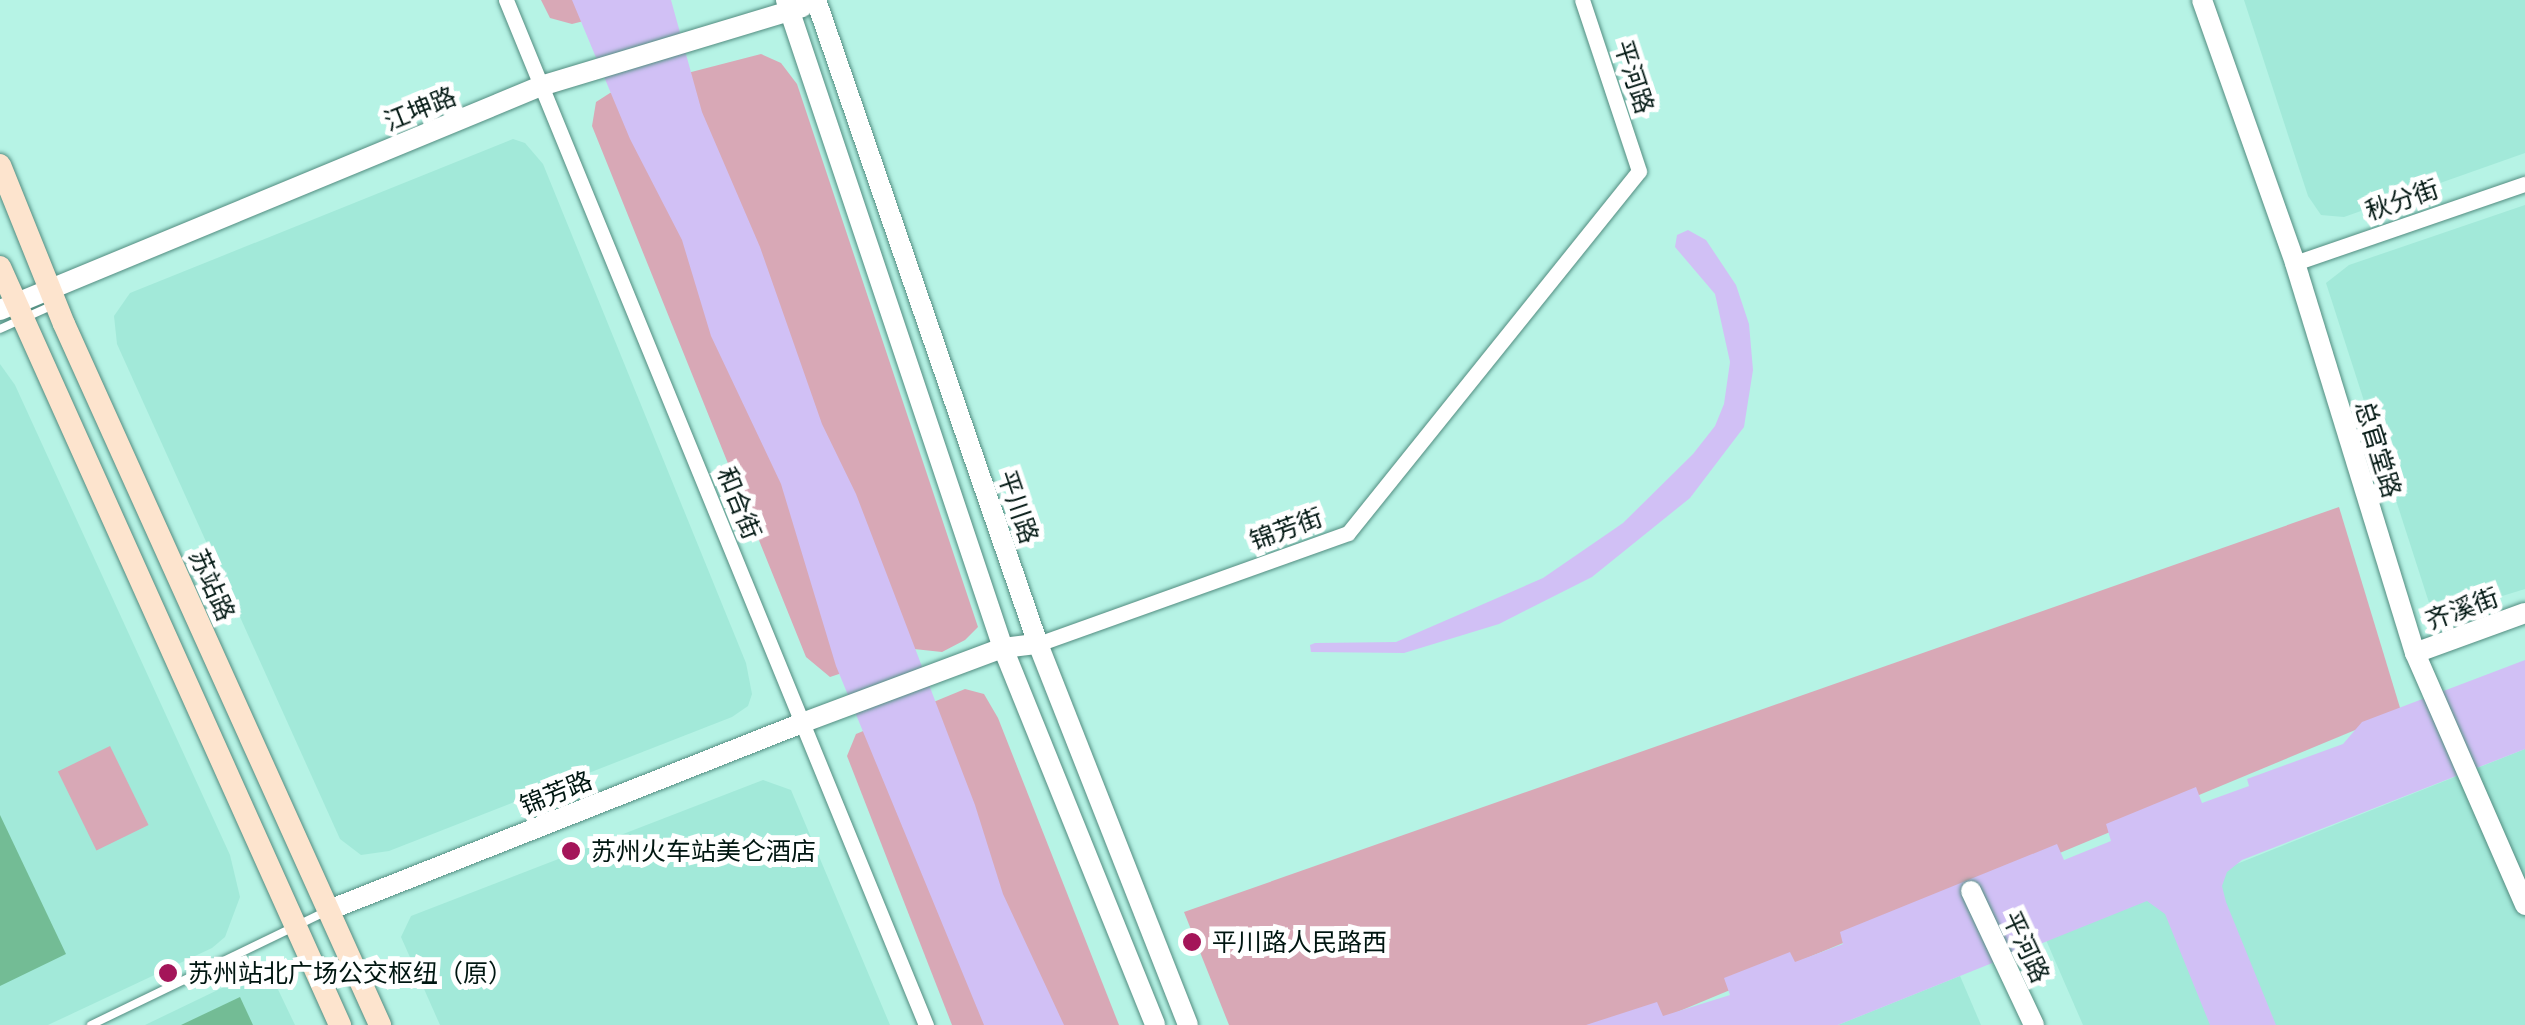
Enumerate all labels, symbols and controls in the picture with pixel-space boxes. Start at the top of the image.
street label: 平河路 [1608,37,1660,117]
street label: 江坤路 [380,81,460,137]
street label: 秋分街 [2362,174,2442,226]
street label: 总官堂路 [2349,397,2407,501]
street label: 和合街 [711,463,767,543]
street label: 平川路 [992,467,1044,547]
street label: 锦芳街 [1246,502,1326,556]
street label: 苏站路 [183,545,241,625]
street label: 齐溪街 [2422,582,2502,636]
street label: 锦芳路 [516,765,596,821]
place label: 苏州火车站美仑酒店 [591,836,816,866]
marker: 苏州火车站美仑酒店 [560,840,582,862]
street label: 平河路 [1997,907,2055,987]
place label: 平川路人民路西 [1212,927,1387,957]
marker: 平川路人民路西 [1181,931,1203,953]
place label: 苏州站北广场公交枢纽（原） [188,958,513,988]
marker: 苏州站北广场公交枢纽（原） [157,962,179,984]

